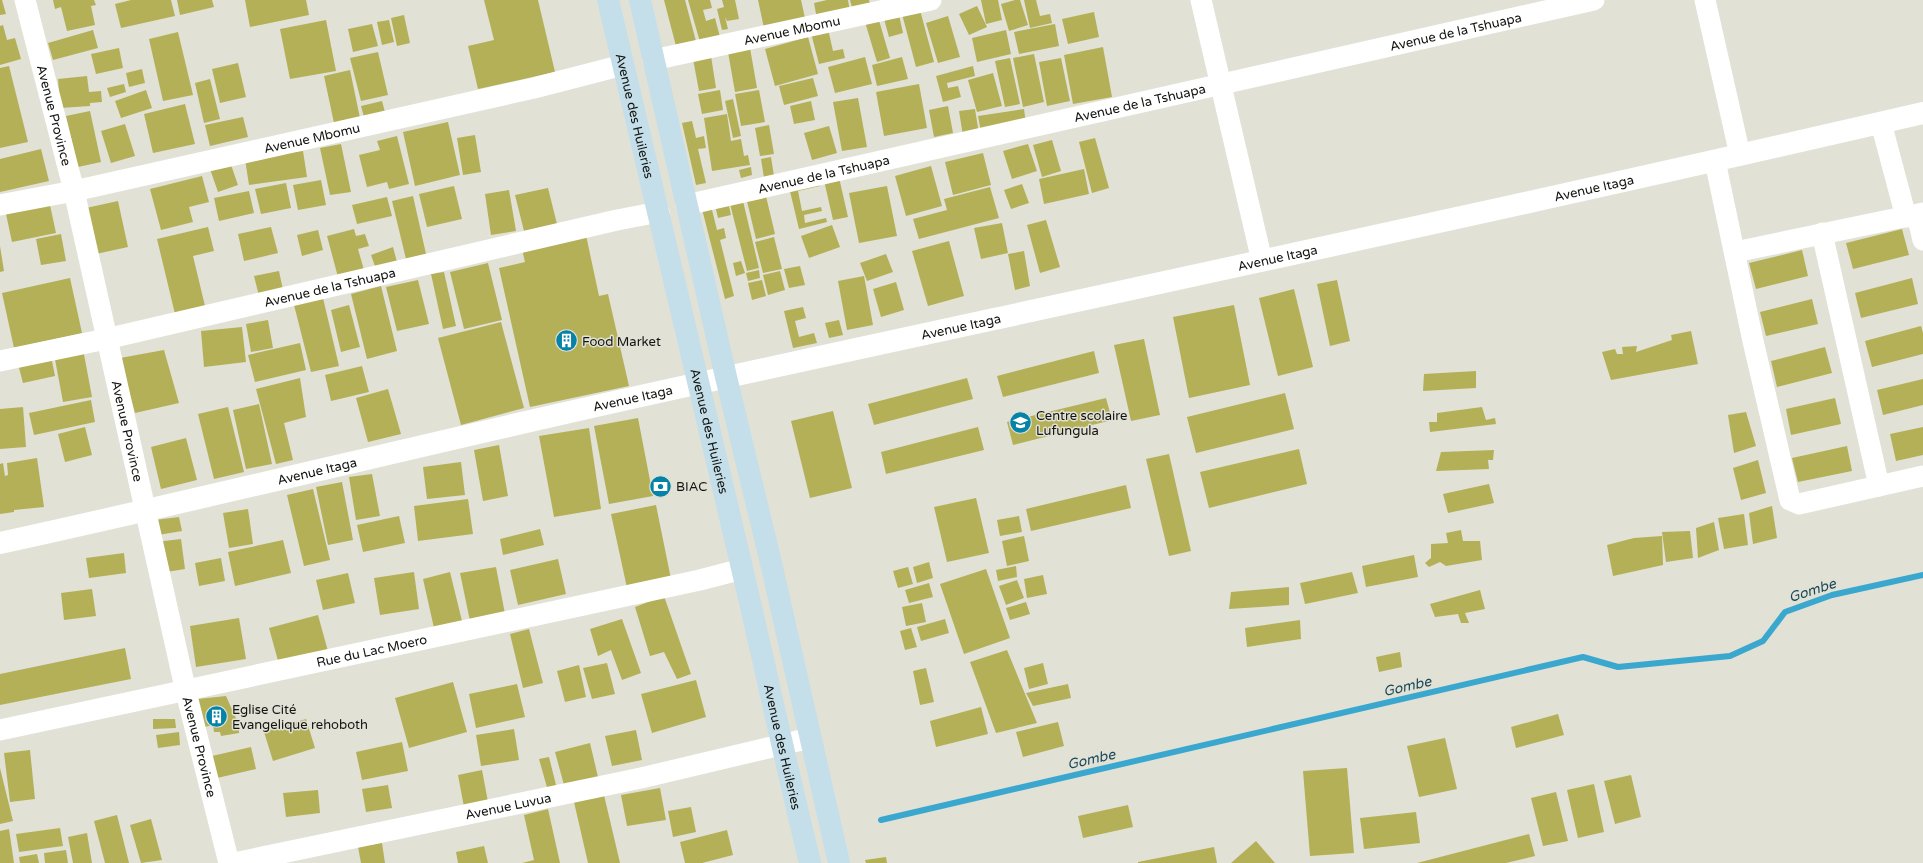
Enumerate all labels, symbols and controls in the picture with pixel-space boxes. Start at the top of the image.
street label: Avenue de la Tshuapa [1388,10,1523,55]
street label: Avenue Mbomu [742,13,842,49]
street label: Avenue des Huileries [612,52,657,180]
street label: Avenue Province [33,63,74,168]
street label: Avenue de la Tshuapa [1072,81,1207,126]
street label: Avenue Mbomu [262,120,362,157]
street label: Avenue de la Tshuapa [756,152,891,198]
street label: Avenue Itaga [1553,172,1635,205]
street label: Avenue Itaga [1236,242,1319,275]
street label: Avenue de la Tshuapa [263,265,397,311]
street label: Avenue Itaga [920,311,1002,344]
building icon: Food Market [554,328,580,354]
place label: Food Market [582,334,661,350]
street label: Avenue des Huileries [686,367,731,496]
street label: Avenue Province [108,379,146,483]
street label: Avenue Itaga [591,382,674,415]
place label: Centre scolaire Lufungula [1036,408,1127,439]
school or university icon: Centre scolaire Lufungula [1008,409,1034,435]
street label: Avenue Itaga [276,455,358,489]
bank icon: BIAC [648,473,674,499]
place label: BIAC [676,479,707,495]
water label: Gombe [1786,575,1839,606]
street label: Rue du Lac Moero [315,632,429,671]
water label: Gombe [1381,672,1434,700]
street label: Avenue des Huileries [760,683,804,811]
street label: Avenue Province [178,695,219,799]
place label: Eglise Cité Evangelique rehoboth [232,702,368,733]
building icon: Eglise Cité Evangelique rehoboth [203,703,229,729]
water label: Gombe [1065,745,1118,773]
street label: Avenue Luvua [464,790,553,824]

